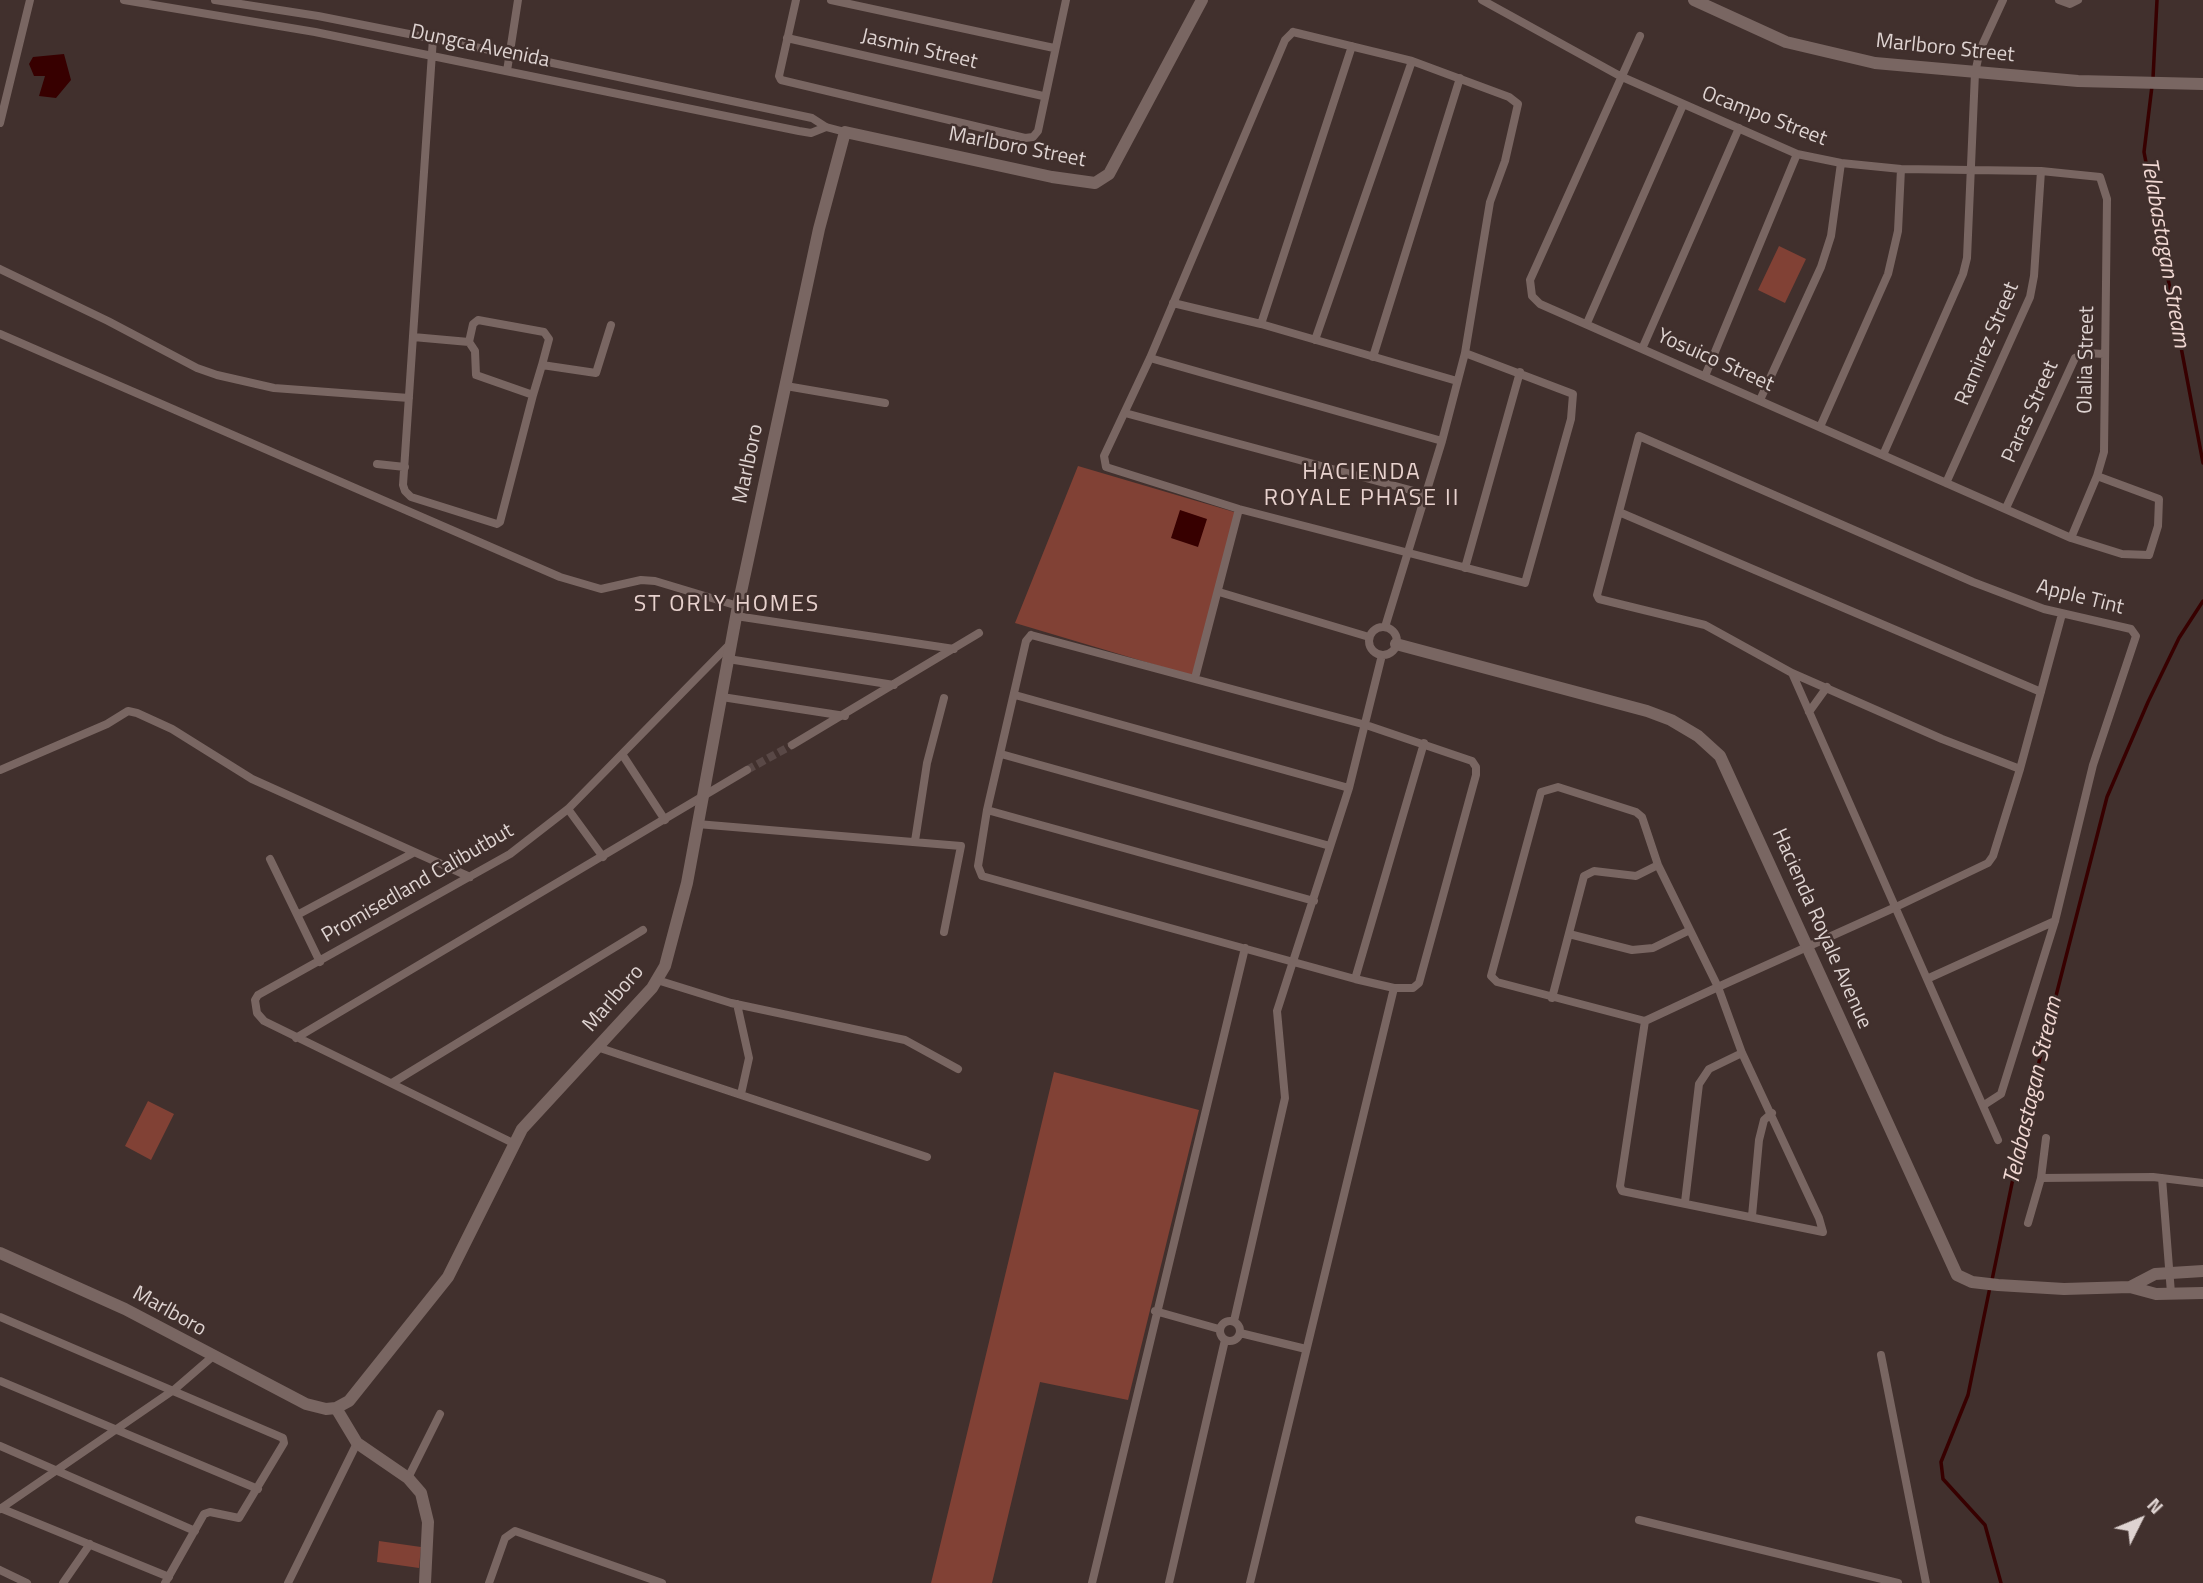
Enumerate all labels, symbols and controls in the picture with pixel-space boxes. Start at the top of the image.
street label: Dungca Avenida [408,20,552,74]
street label: Jasmin Street [858,24,980,76]
street label: Marlboro Street [1874,29,2016,69]
street label: Ocampo Street [1698,82,1830,152]
street label: Marlboro Street [946,122,1088,174]
water label: Telabastagan Stream [2134,156,2194,350]
street label: Ramirez Street [1951,279,2025,409]
street label: Olalia Street [2073,306,2101,414]
street label: Yosuico Street [1653,324,1777,398]
street label: Paras Street [1997,357,2065,467]
street label: Marlboro [728,422,770,506]
district label: HACIENDA ROYALE PHASE II [1266,459,1458,513]
street label: Apple Tint [2034,575,2126,621]
district label: ST ORLY HOMES [635,591,819,619]
street label: Promisedland Calibutbut [318,819,518,949]
street label: Hacienda Royale Avenue [1765,825,1877,1033]
street label: Marlboro [578,960,650,1038]
water label: Telabastagan Stream [1999,994,2069,1188]
street label: Marlboro [128,1281,210,1343]
north arrow [2105,1485,2175,1555]
text: N [2141,1491,2171,1520]

